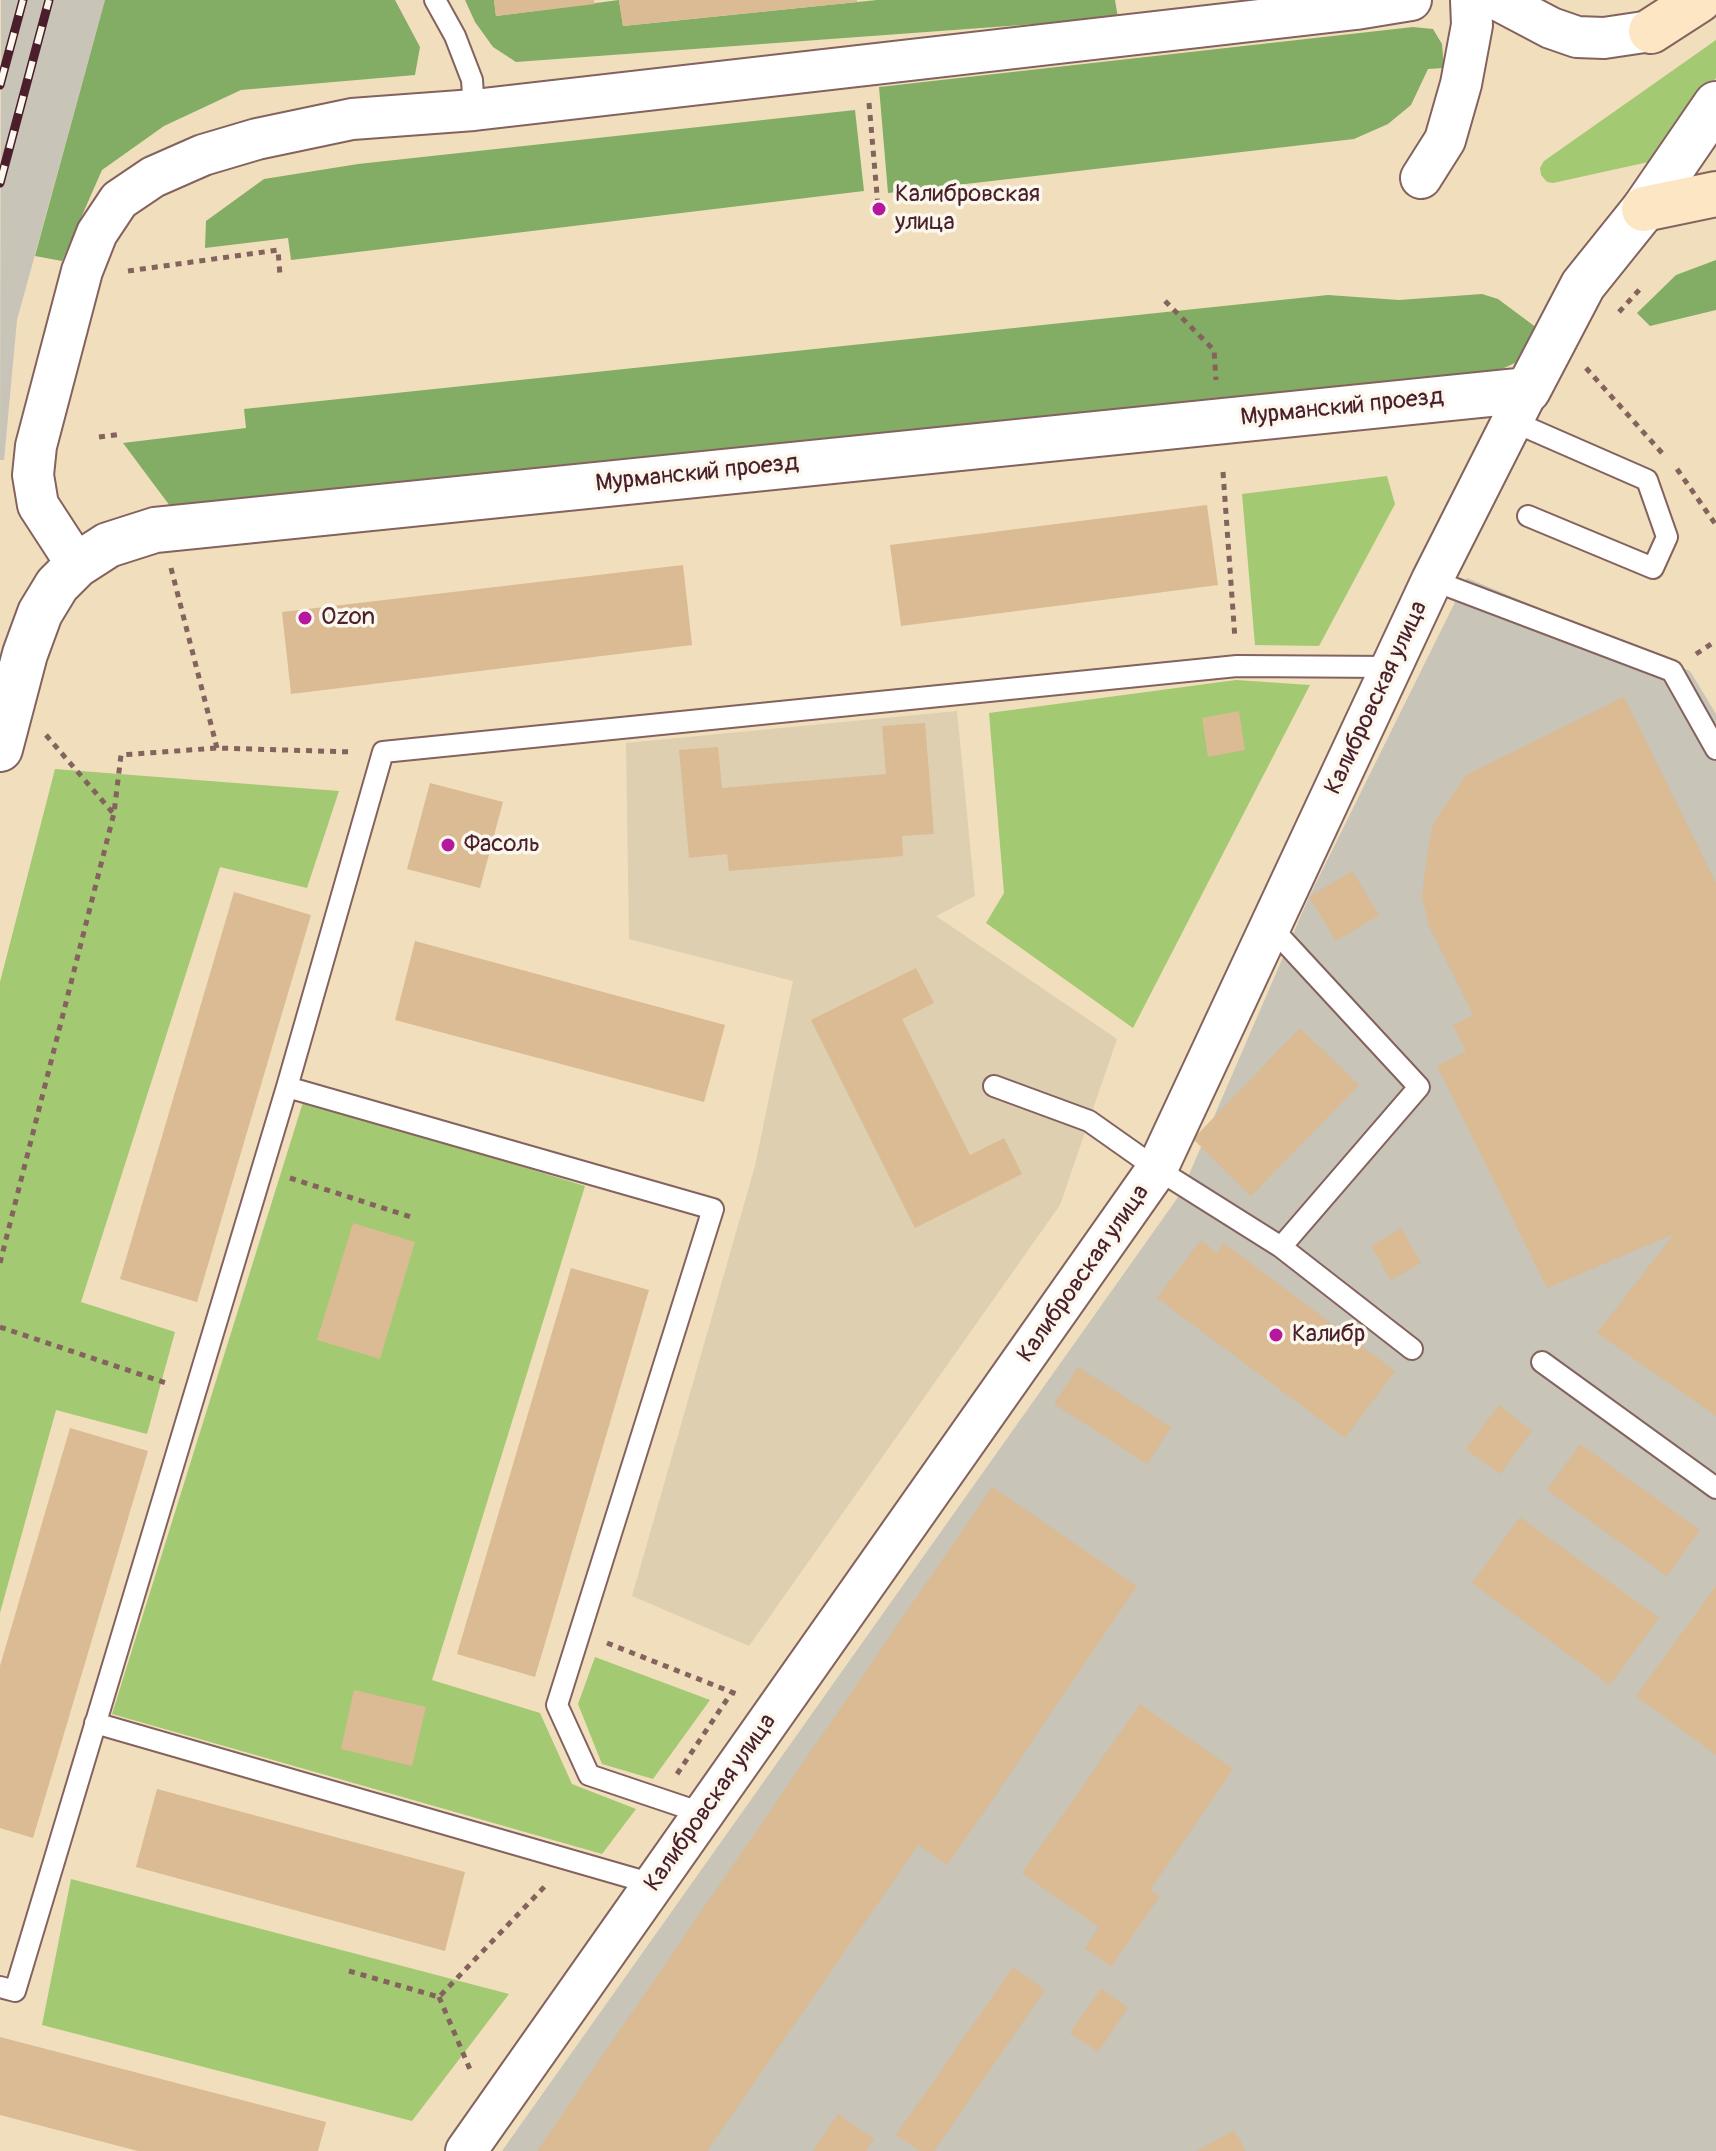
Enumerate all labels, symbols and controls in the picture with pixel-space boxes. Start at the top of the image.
place label: Калибровская улица [895,181,1040,237]
marker: Калибровская улица [870,200,888,218]
street label: Мурманский проезд [1239,383,1445,433]
street label: Мурманский проезд [594,449,800,499]
street label: Калибровская улица [1320,597,1434,799]
place label: Ozon [321,604,375,632]
marker: Ozon [296,609,314,627]
place label: Фасоль [464,831,540,859]
marker: Фасоль [439,836,457,854]
street label: Калибровская улица [1012,1180,1156,1368]
place label: Калибр [1292,1321,1365,1349]
marker: Калибр [1267,1326,1285,1344]
street label: Калибровская улица [639,1709,783,1897]

